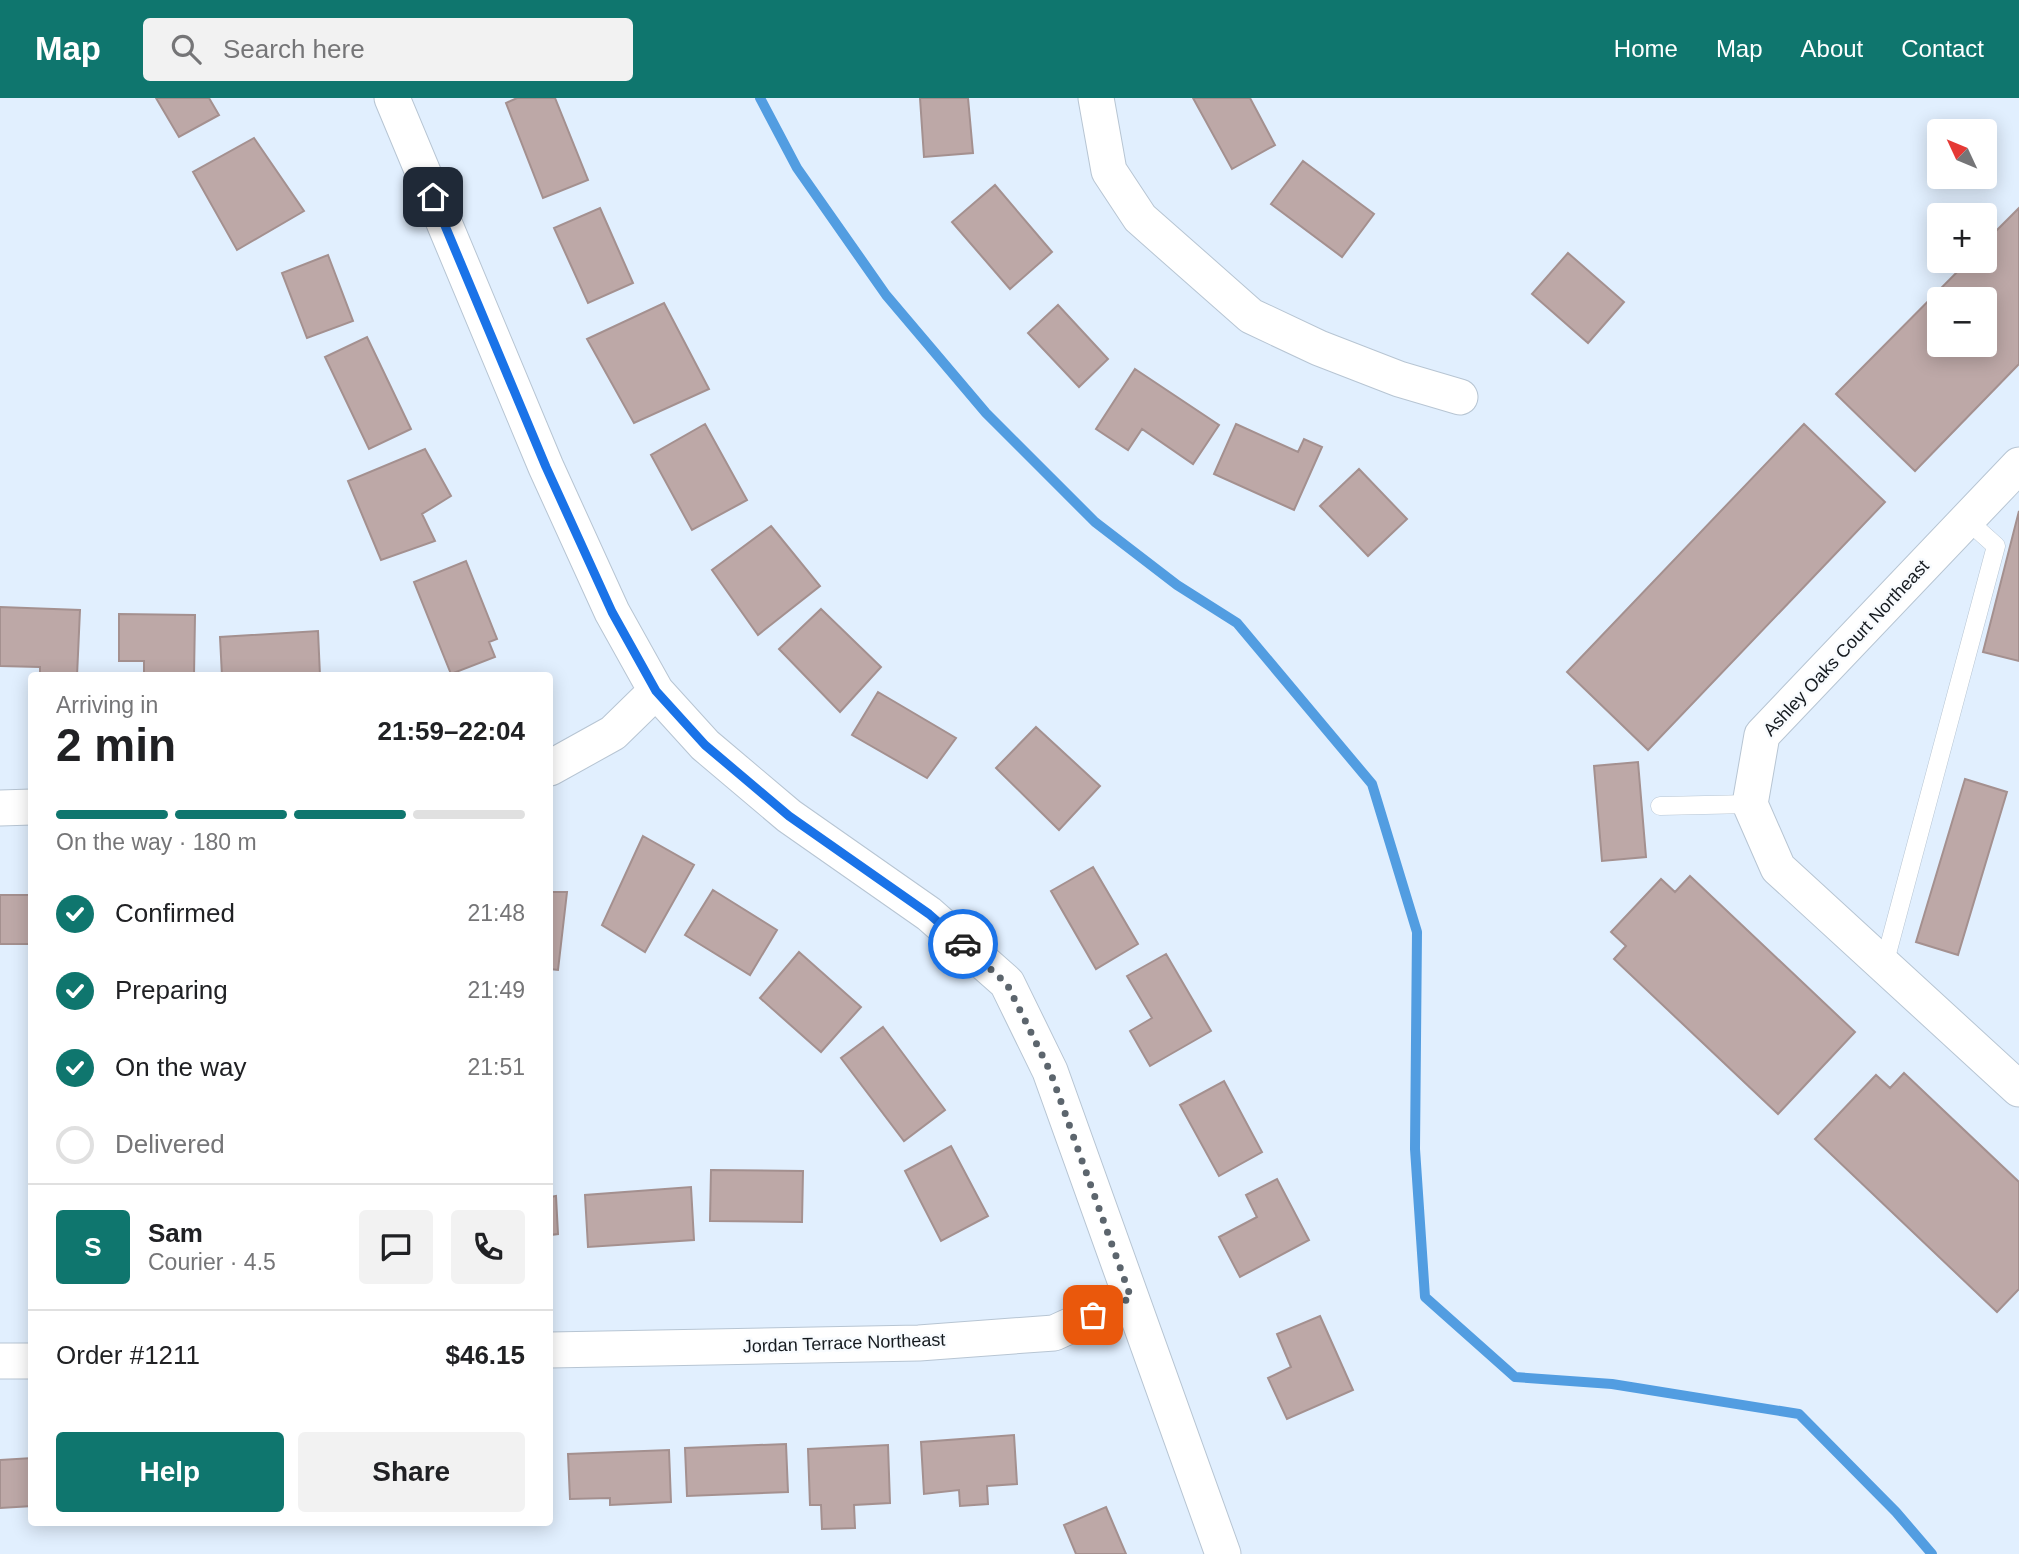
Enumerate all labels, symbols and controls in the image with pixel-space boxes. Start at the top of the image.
search box [143,18,633,81]
text: Map [35,30,101,67]
icon: search [167,30,205,68]
text: Search here [223,34,365,64]
text: Home [1614,35,1678,62]
text: Map [1716,35,1763,62]
text: About [1801,35,1863,62]
text: Contact [1901,35,1984,62]
north arrow [1927,119,1997,189]
map controls [1927,119,1997,357]
pin [403,167,463,227]
icon: home [414,178,452,216]
button: + [1927,203,1997,273]
button: − [1927,287,1997,357]
street label: Ashley Oaks Court Northeast [1759,556,1933,740]
text: Arriving in [56,692,158,718]
text: 21:59–22:04 [378,716,525,746]
text: 2 min [56,719,176,771]
text: On the way · 180 m [56,829,257,855]
icon: check [56,895,94,933]
text: Confirmed [115,898,235,928]
text: 21:48 [467,900,525,926]
courier [928,909,998,979]
icon: car [944,925,982,963]
icon: check [56,972,94,1010]
text: Preparing [115,975,228,1005]
text: 21:49 [467,977,525,1003]
icon: check [56,1049,94,1087]
text: On the way [115,1052,247,1082]
text: 21:51 [467,1054,525,1080]
text: Delivered [115,1129,225,1159]
button: chat [359,1210,433,1284]
button: phone [451,1210,525,1284]
text: Sam [148,1218,203,1248]
text: S [84,1232,102,1262]
text: Courier · 4.5 [148,1249,276,1275]
pin [1063,1285,1123,1345]
icon: bag [1074,1296,1112,1334]
street label: Jordan Terrace Northeast [742,1329,946,1357]
text: Order #1211 [56,1340,200,1370]
text: $46.15 [445,1340,525,1370]
button: Help [56,1432,284,1512]
button: Share [298,1432,525,1512]

